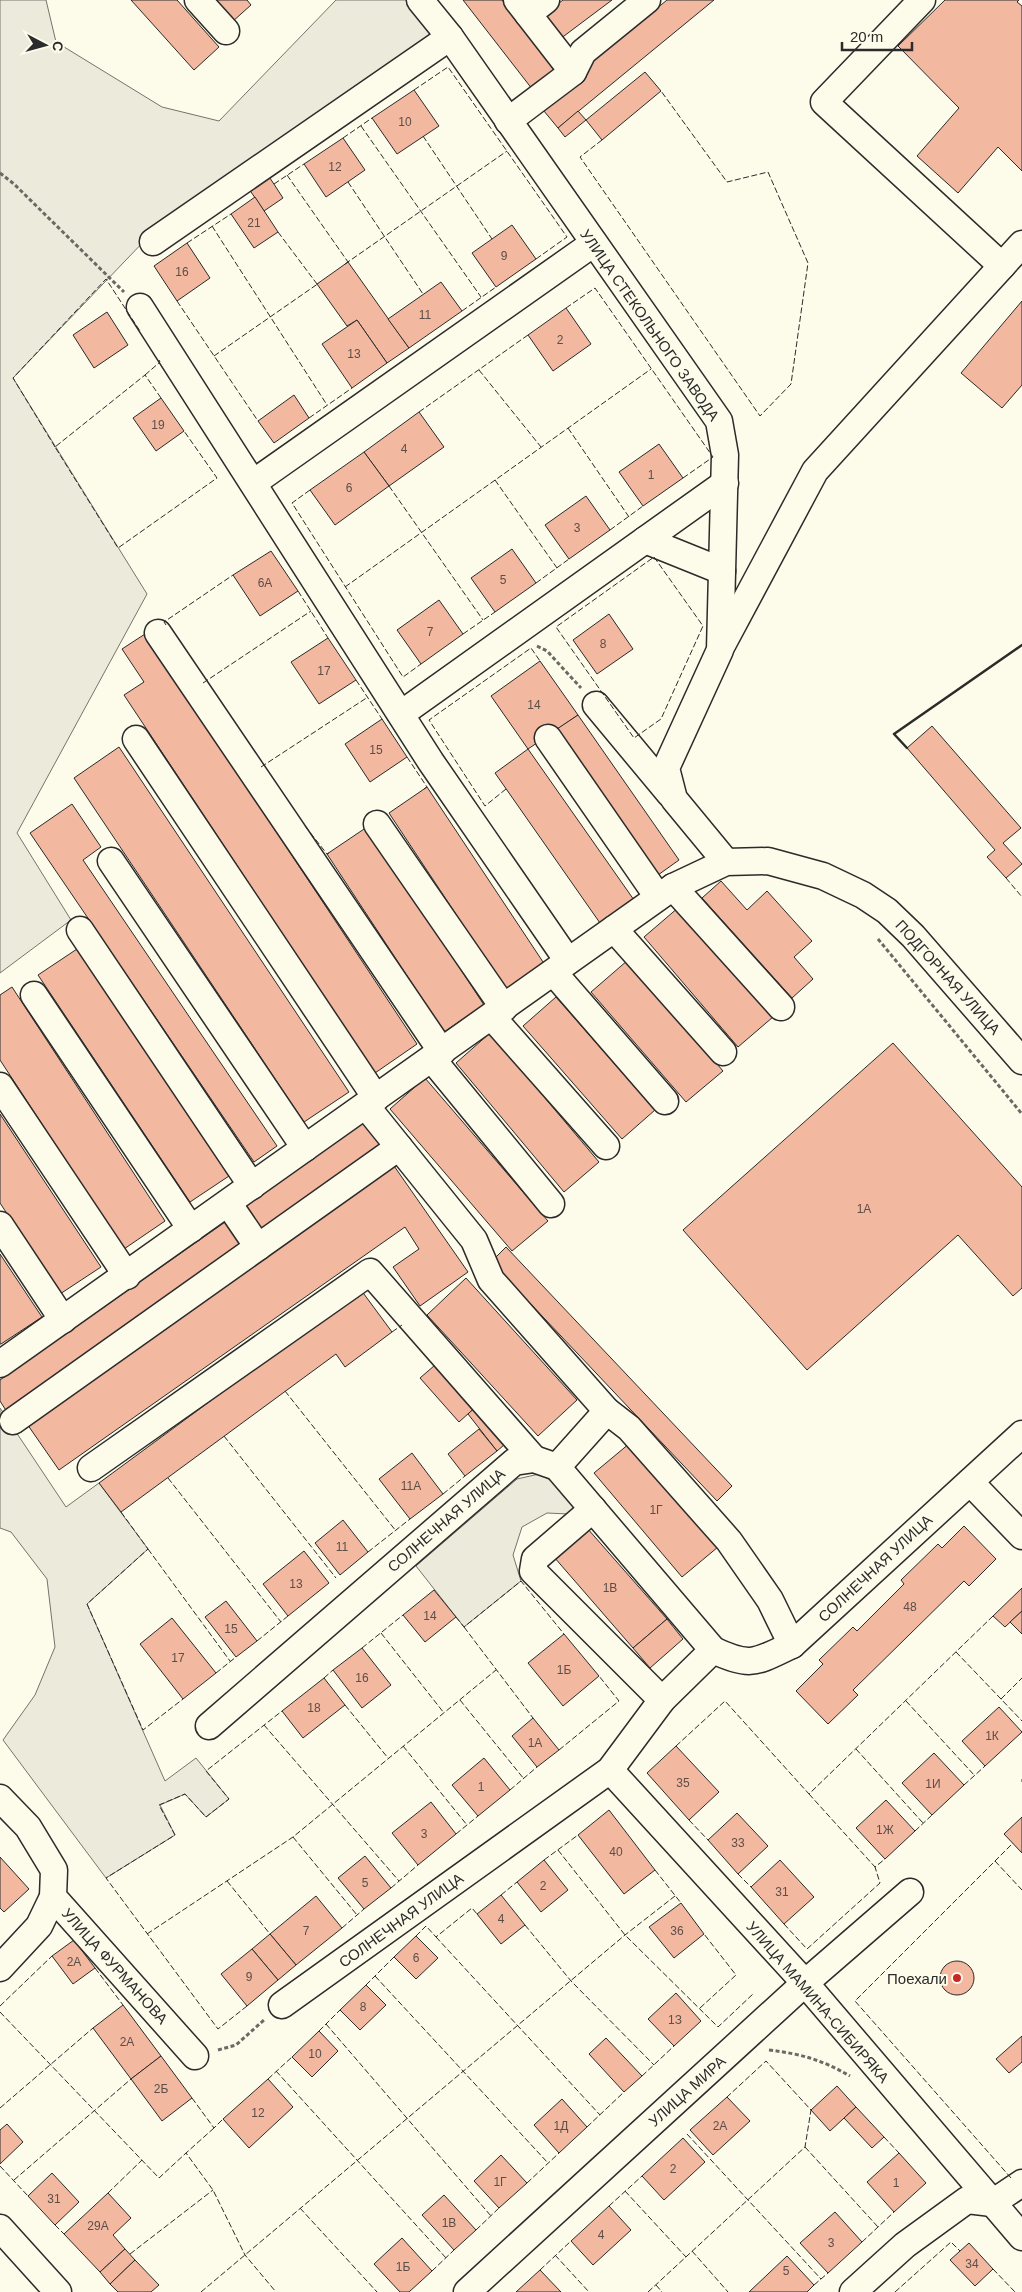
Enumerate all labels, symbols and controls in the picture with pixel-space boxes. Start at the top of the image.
north arrow [20,20,70,70]
scale bar [842,20,912,52]
text: 20 m [850,28,883,45]
text: С [49,40,66,52]
house number: 10 [398,115,412,129]
house number: 12 [328,160,342,174]
house number: 21 [247,216,261,230]
street label: УЛИЦА СТЕКОЛЬНОГО ЗАВОДА [577,226,723,424]
house number: 9 [501,249,508,263]
house number: 16 [175,265,189,279]
house number: 11 [419,308,432,322]
house number: 2 [557,333,564,347]
house number: 13 [347,347,361,361]
house number: 19 [151,418,165,432]
house number: 4 [401,442,408,456]
house number: 1 [648,468,655,482]
house number: 6 [346,481,353,495]
house number: 3 [574,521,581,535]
house number: 5 [500,573,507,587]
house number: 6А [258,576,272,590]
house number: 7 [427,625,434,639]
house number: 8 [600,637,607,651]
house number: 17 [317,664,331,678]
house number: 14 [527,698,541,712]
house number: 15 [369,743,383,757]
street label: ПОДГОРНАЯ УЛИЦА [892,916,1004,1038]
house number: 1А [857,1202,871,1216]
street label: СОЛНЕЧНАЯ УЛИЦА [384,1465,508,1575]
house number: 11А [401,1479,421,1493]
house number: 1Г [649,1503,663,1517]
street label: СОЛНЕЧНАЯ УЛИЦА [815,1511,935,1625]
house number: 11 [336,1540,349,1554]
house number: 13 [289,1577,303,1591]
house number: 1В [603,1581,617,1595]
house number: 48 [903,1600,917,1614]
house number: 14 [423,1609,437,1623]
house number: 15 [224,1622,238,1636]
house number: 17 [171,1651,185,1665]
house number: 1Б [557,1663,571,1677]
house number: 16 [355,1671,369,1685]
house number: 18 [307,1701,321,1715]
house number: 1К [985,1729,999,1743]
house number: 1А [528,1736,542,1750]
house number: 35 [676,1776,690,1790]
house number: 1И [925,1777,941,1791]
house number: 1 [478,1780,485,1794]
house number: 1Ж [876,1823,894,1837]
house number: 3 [421,1827,428,1841]
house number: 33 [731,1836,745,1850]
house number: 40 [609,1845,623,1859]
street label: СОЛНЕЧНАЯ УЛИЦА [336,1869,466,1971]
house number: 5 [362,1876,369,1890]
house number: 2 [540,1879,547,1893]
house number: 31 [775,1885,789,1899]
street label: УЛИЦА ФУРМАНОВА [59,1905,171,2027]
house number: 4 [498,1912,505,1926]
street label: УЛИЦА МАМИНА-СИБИРЯКА [743,1918,893,2086]
house number: 7 [303,1924,310,1938]
house number: 36 [670,1924,684,1938]
house number: 6 [413,1951,420,1965]
house number: 2А [67,1955,81,1969]
house number: 9 [246,1970,253,1984]
place label: Поехали [887,1970,947,1987]
marker: Поехали [951,1972,963,1984]
house number: 8 [360,2000,367,2014]
house number: 1З [668,2013,682,2027]
house number: 2А [120,2035,134,2049]
house number: 10 [308,2047,322,2061]
street label: УЛИЦА МИРА [645,2052,729,2130]
house number: 2Б [154,2082,168,2096]
house number: 12 [251,2106,265,2120]
house number: 1Д [554,2119,568,2133]
house number: 2А [713,2119,727,2133]
house number: 2 [670,2162,677,2176]
house number: 1Г [493,2175,507,2189]
house number: 1 [893,2176,900,2190]
house number: 31 [47,2192,61,2206]
house number: 1В [442,2216,456,2230]
house number: 29А [87,2219,109,2233]
house number: 4 [598,2228,605,2242]
house number: 3 [828,2236,835,2250]
house number: 34 [965,2257,979,2271]
house number: 1Б [396,2260,410,2274]
house number: 5 [783,2264,790,2278]

